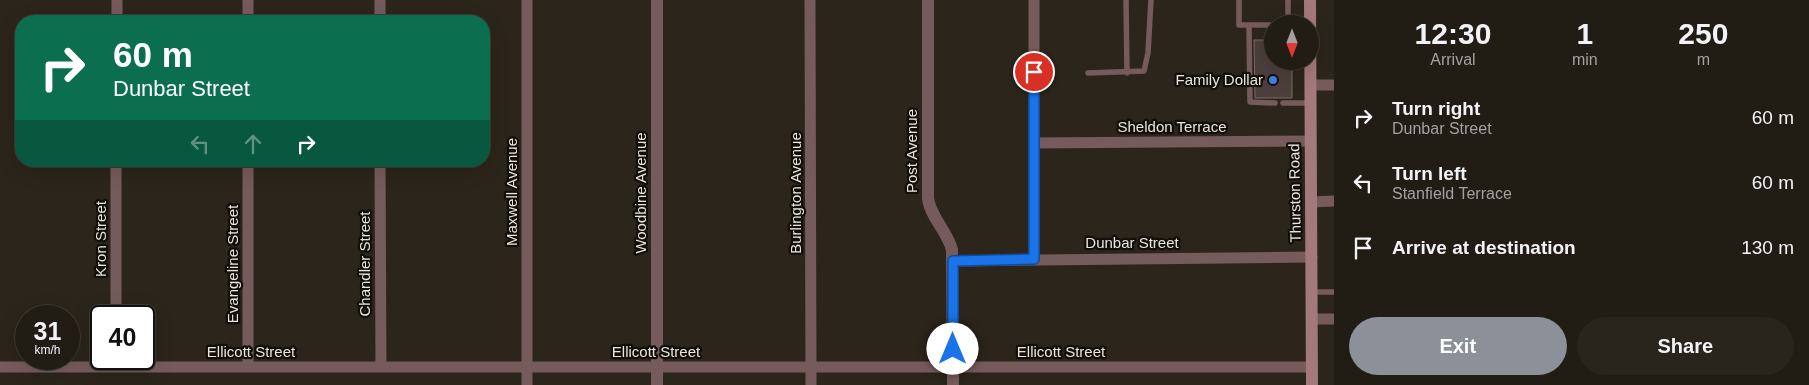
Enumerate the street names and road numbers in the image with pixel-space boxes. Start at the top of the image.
street label: Post Avenue [903,109,920,193]
street label: Sheldon Terrace [1118,118,1226,135]
street label: Woodbine Avenue [632,132,649,254]
street label: Burlington Avenue [787,132,804,254]
street label: Maxwell Avenue [503,138,520,246]
street label: Thurston Road [1285,143,1304,243]
street label: Kron Street [92,200,109,277]
street label: Evangeline Street [224,204,241,323]
street label: Chandler Street [356,211,373,317]
street label: Dunbar Street [1085,234,1180,251]
street label: Ellicott Street [207,343,296,360]
street label: Ellicott Street [612,343,701,360]
street label: Ellicott Street [1017,343,1106,360]

